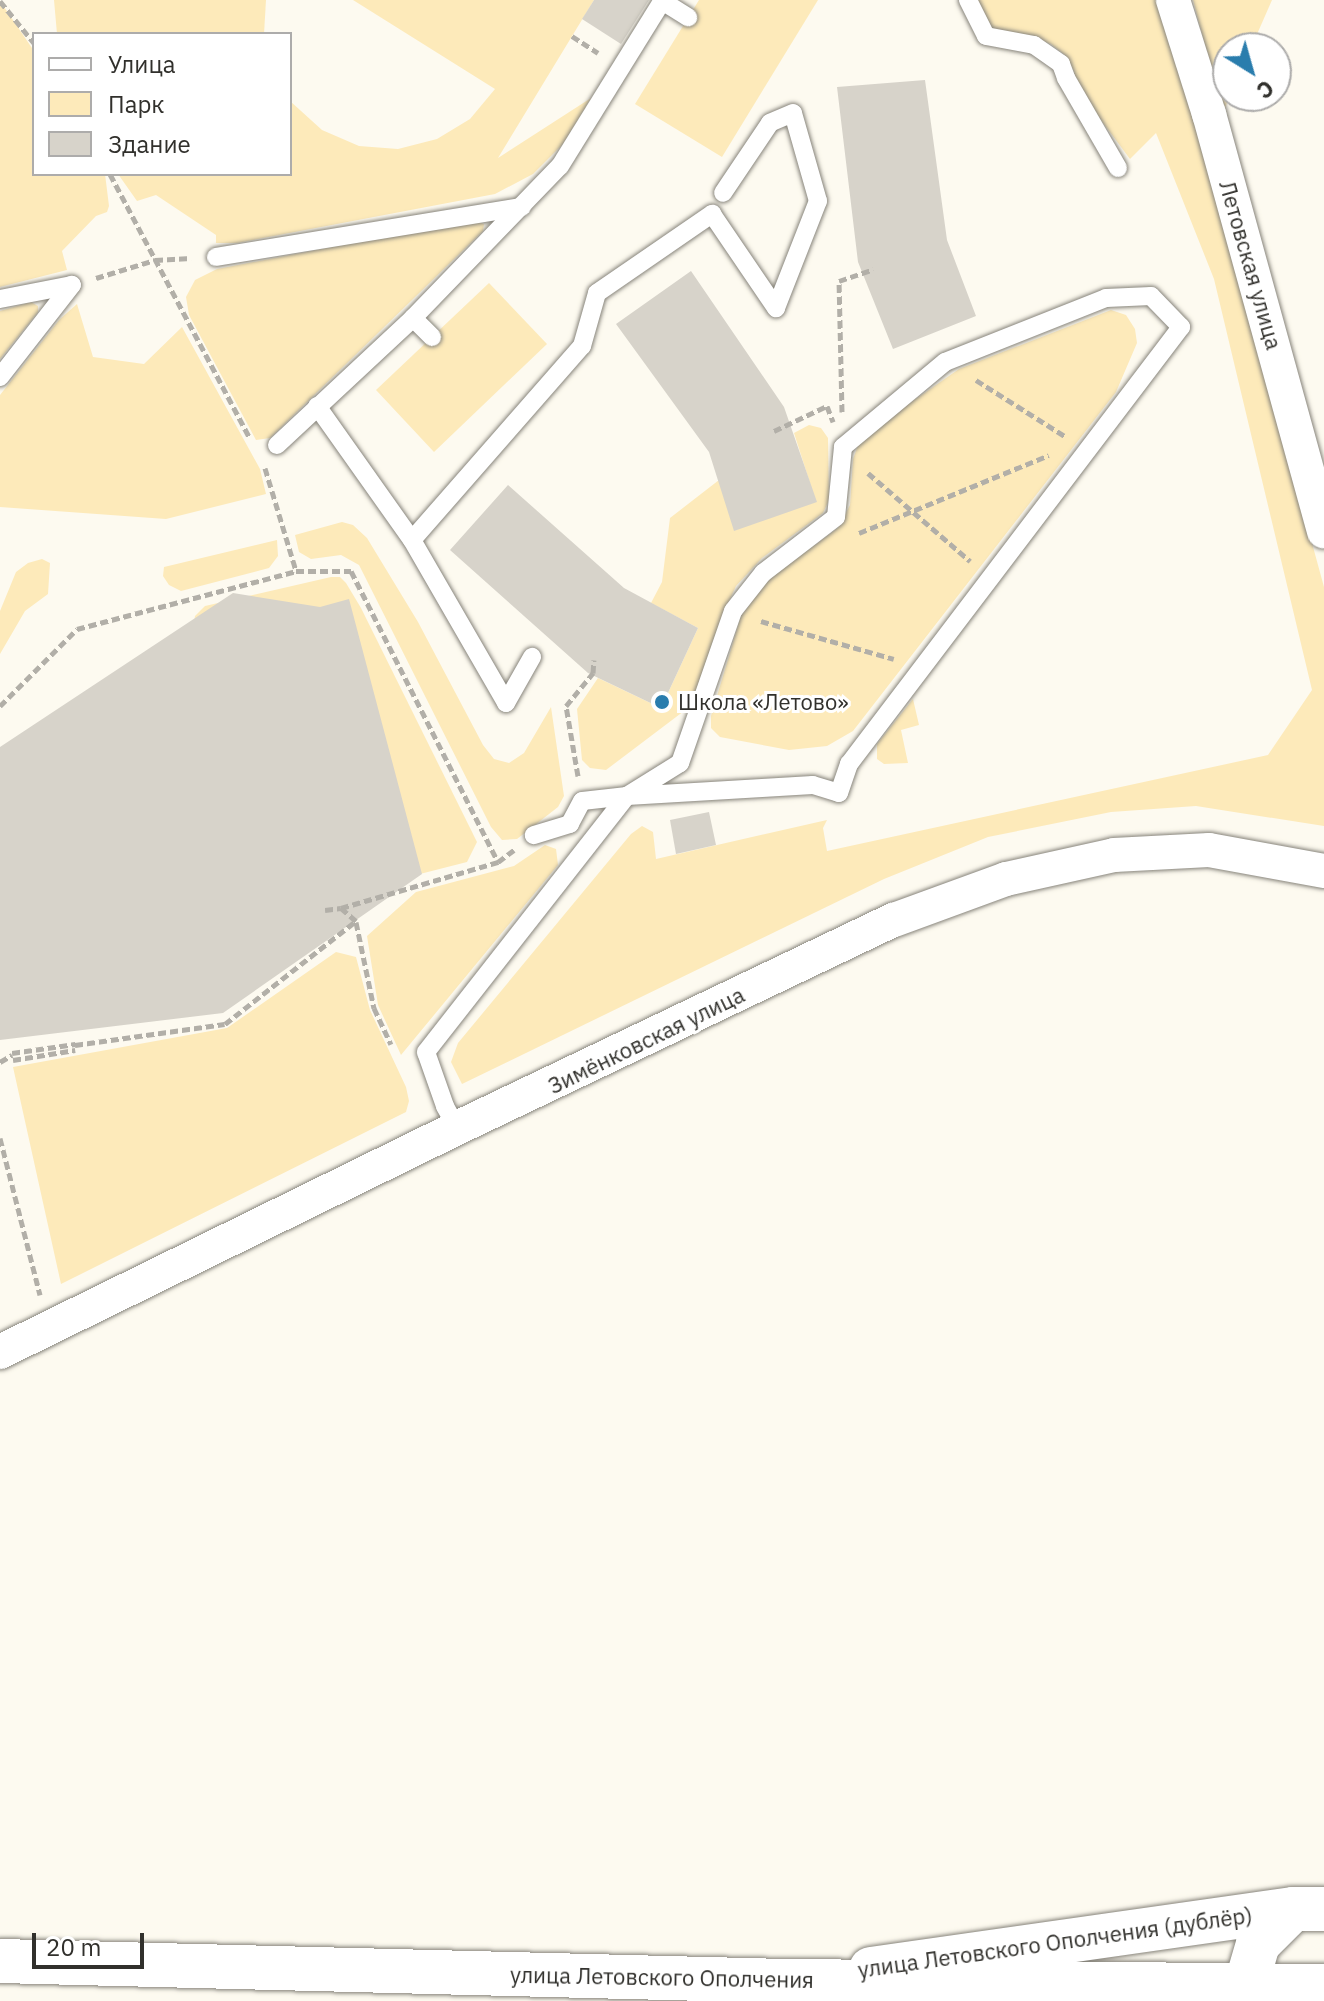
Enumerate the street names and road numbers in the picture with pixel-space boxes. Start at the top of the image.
street label: Летовская улица [1214,178,1288,352]
street label: Зимёнковская улица [543,981,749,1099]
street label: улица Летовского Ополчения (дублёр) [856,1901,1254,1983]
street label: улица Летовского Ополчения [510,1961,814,1993]

